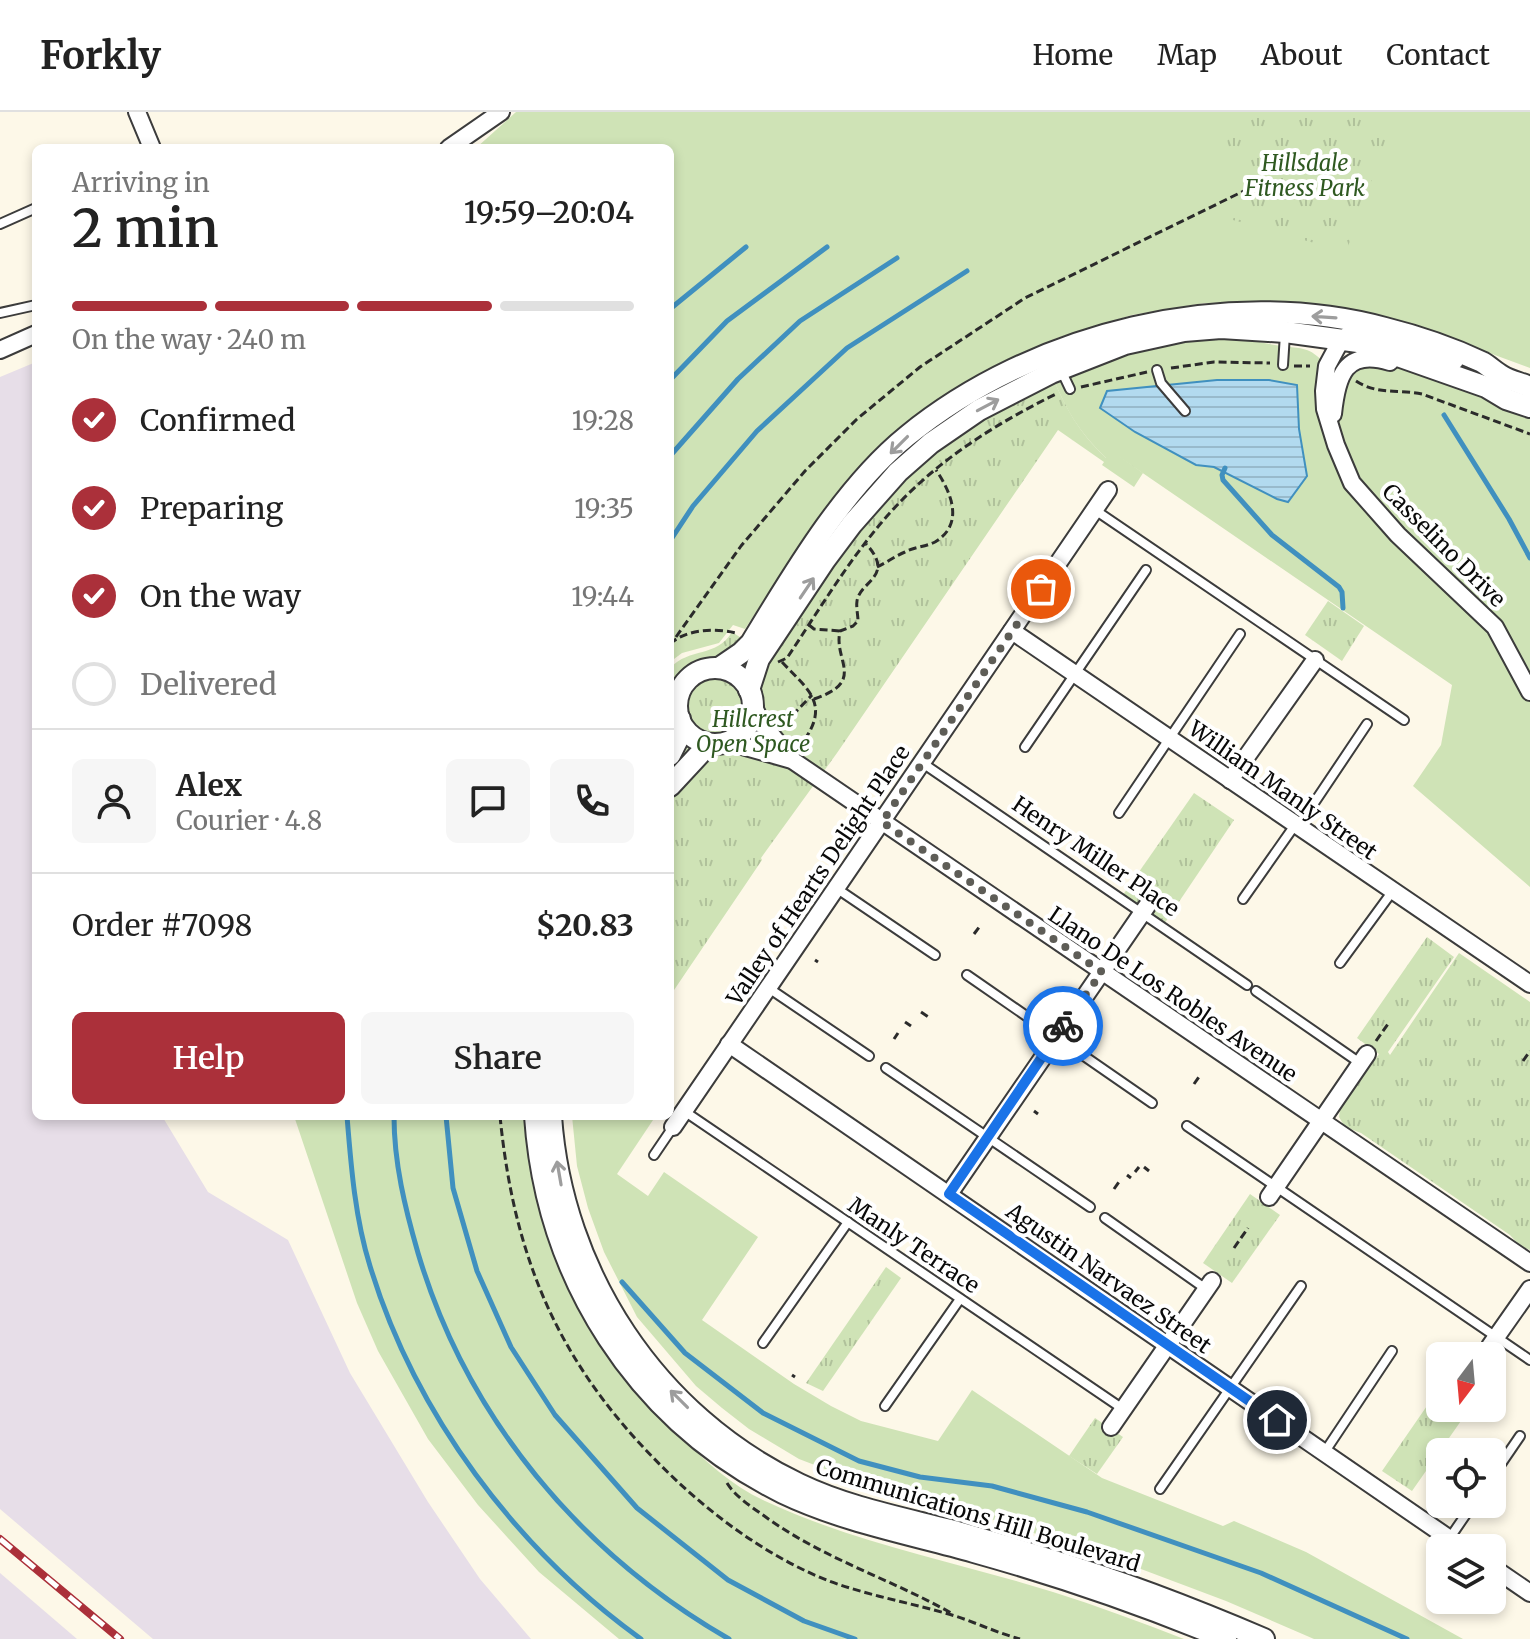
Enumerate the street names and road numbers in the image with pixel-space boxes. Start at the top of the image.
street label: Casselino Drive [1376,477,1512,613]
street label: William Manly Street [1182,714,1383,866]
street label: Valley of Hearts Delight Place [720,739,916,1011]
street label: Henry Miller Place [1007,790,1185,922]
street label: Llano De Los Robles Avenue [1043,900,1303,1088]
street label: Manly Terrace [843,1191,985,1299]
street label: Agustin Narvaez Street [1000,1196,1217,1360]
street label: Communications Hill Boulevard [812,1452,1144,1578]

